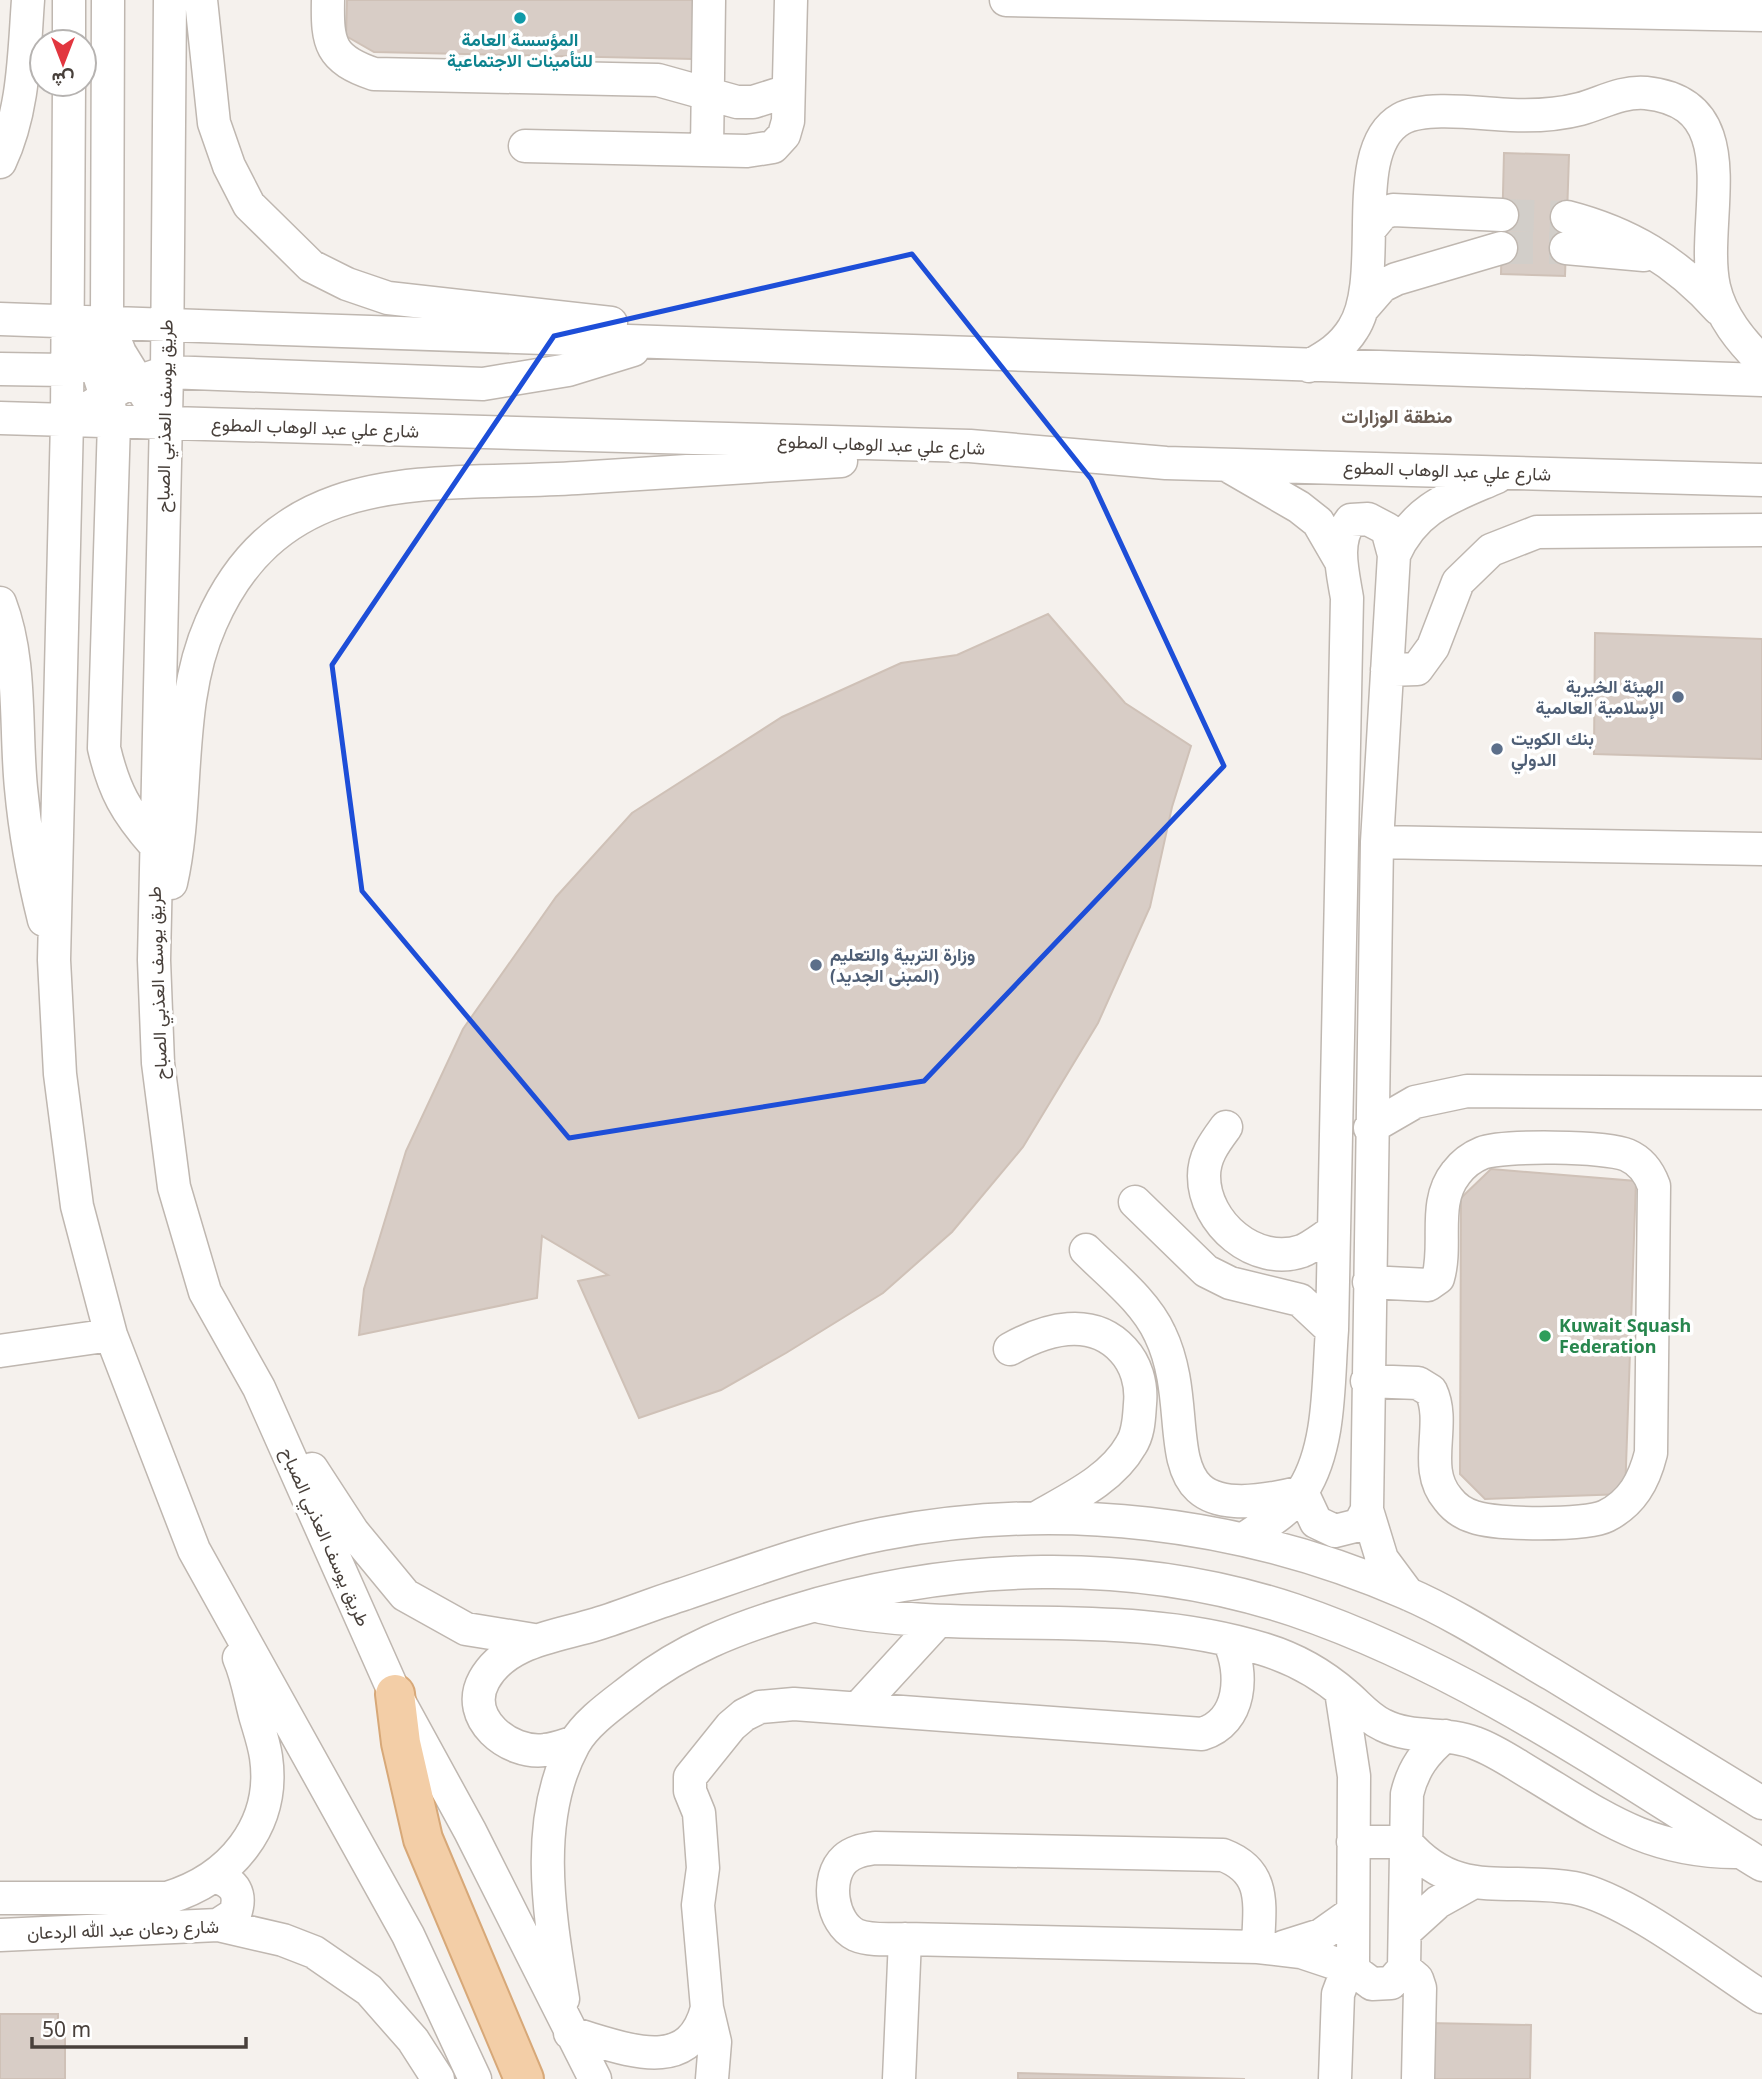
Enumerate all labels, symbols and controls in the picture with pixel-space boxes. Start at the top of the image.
marker: المؤسسة العامة للتأمينات الاجتماعية [512,10,528,26]
place label: المؤسسة العامة للتأمينات الاجتماعية [447,27,593,72]
north arrow [28,28,98,98]
text: ش [51,67,74,93]
street label: طريق يوسف العذبي الصباح [150,319,182,513]
district label: منطقة الوزارات [1341,403,1453,429]
street label: شارع علي عبد الوهاب المطوع [210,411,419,447]
street label: شارع علي عبد الوهاب المطوع [776,428,985,464]
street label: شارع علي عبد الوهاب المطوع [1342,454,1551,490]
place label: الهيئة الخيرية الإسلامية العالمية [1536,674,1664,720]
marker: الهيئة الخيرية الإسلامية العالمية [1670,689,1686,705]
place label: بنك الكويت الدولي [1511,726,1594,775]
marker: بنك الكويت الدولي [1489,741,1505,757]
street label: طريق يوسف العذبي الصباح [142,886,176,1080]
place label: وزارة التربية والتعليم (المبنى الجديد) [830,942,975,987]
marker: وزارة التربية والتعليم (المبنى الجديد) [808,957,824,973]
place label: Kuwait Squash Federation [1559,1313,1691,1358]
marker: Kuwait Squash Federation [1537,1328,1553,1344]
street label: طريق يوسف العذبي الصباح [272,1443,376,1631]
street label: شارع ردعان عبد الله الردعان [26,1914,219,1945]
scale bar [32,2006,245,2050]
text: 50 m [42,2015,91,2043]

